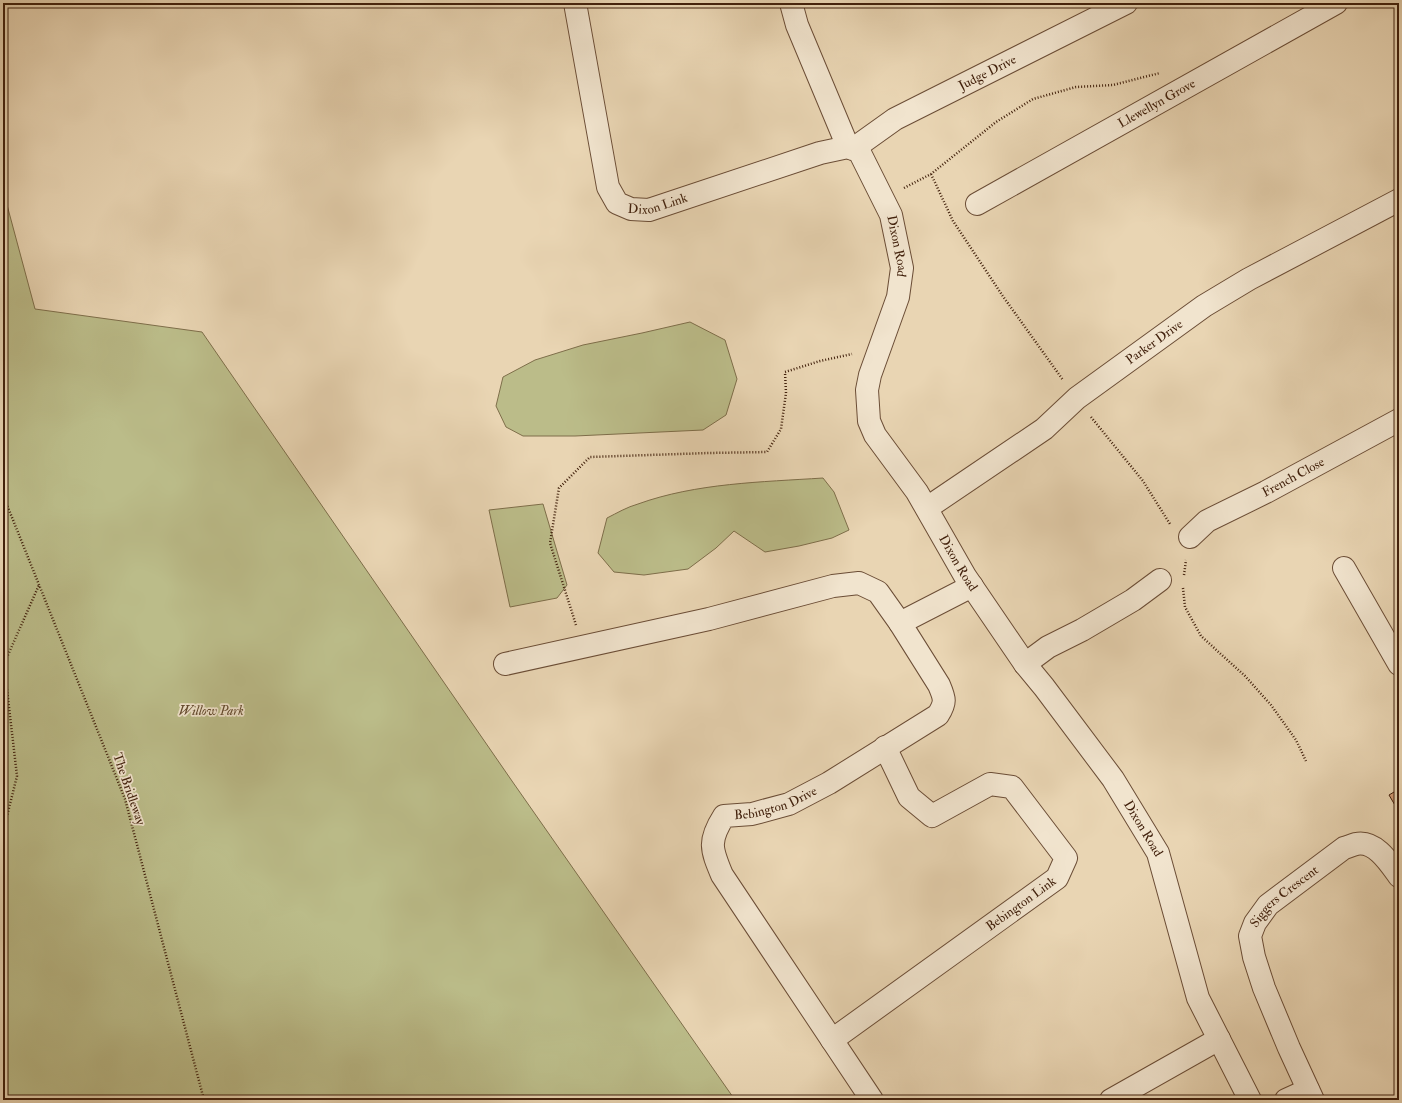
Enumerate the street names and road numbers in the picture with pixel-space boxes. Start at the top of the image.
street label: Judge Drive [955,51,1019,94]
street label: Llewellyn Grove [1115,75,1199,131]
street label: Dixon Link [627,189,690,218]
street label: Dixon Road [883,214,910,279]
street label: Parker Drive [1123,316,1186,368]
street label: French Close [1259,454,1328,501]
street label: Dixon Road [935,532,981,595]
street label: The Bridleway [108,751,149,828]
street label: Bebington Drive [734,783,820,823]
street label: Dixon Road [1120,798,1167,860]
street label: Siggers Crescent [1246,862,1322,930]
street label: Bebington Link [983,873,1060,934]

